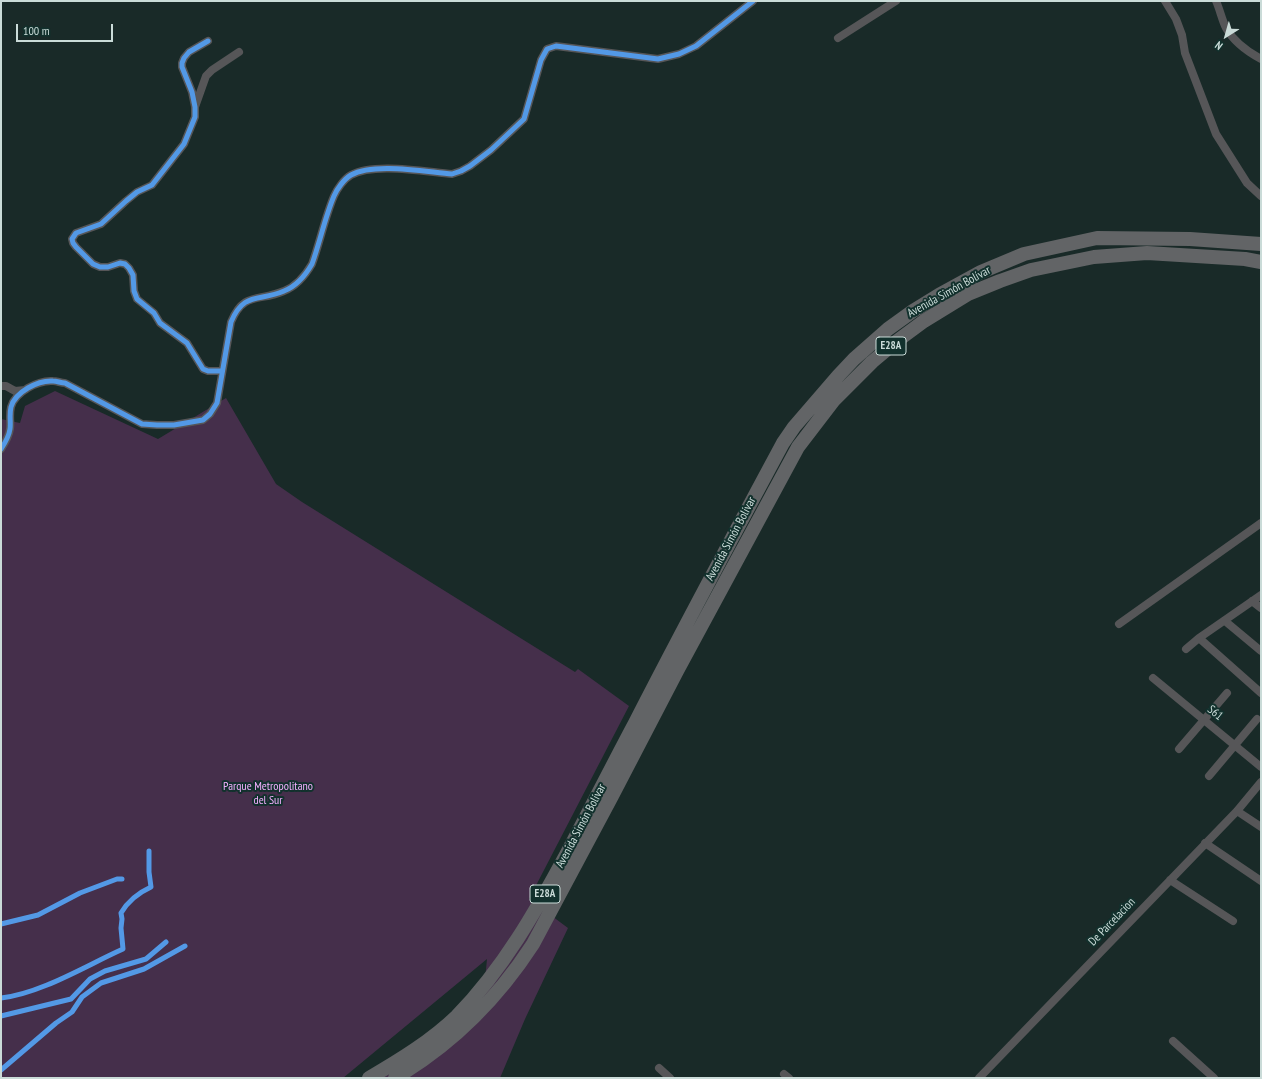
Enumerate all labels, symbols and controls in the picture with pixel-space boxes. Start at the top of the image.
scale bar [18,16,115,42]
north arrow [1206,16,1246,56]
text: 100 m [23,23,50,38]
text: N [1212,38,1225,53]
street label: Avenida Simón Bolívar [905,263,993,321]
road number: E28A [876,337,906,355]
street label: Avenida Simón Bolívar [703,495,759,583]
street label: S61 [1204,702,1226,724]
park label: Parque Metropolitano del Sur [223,780,313,808]
street label: Avenida Simón Bolívar [553,782,609,870]
road number: E28A [530,885,560,903]
street label: De Parcelacion [1086,895,1138,949]

